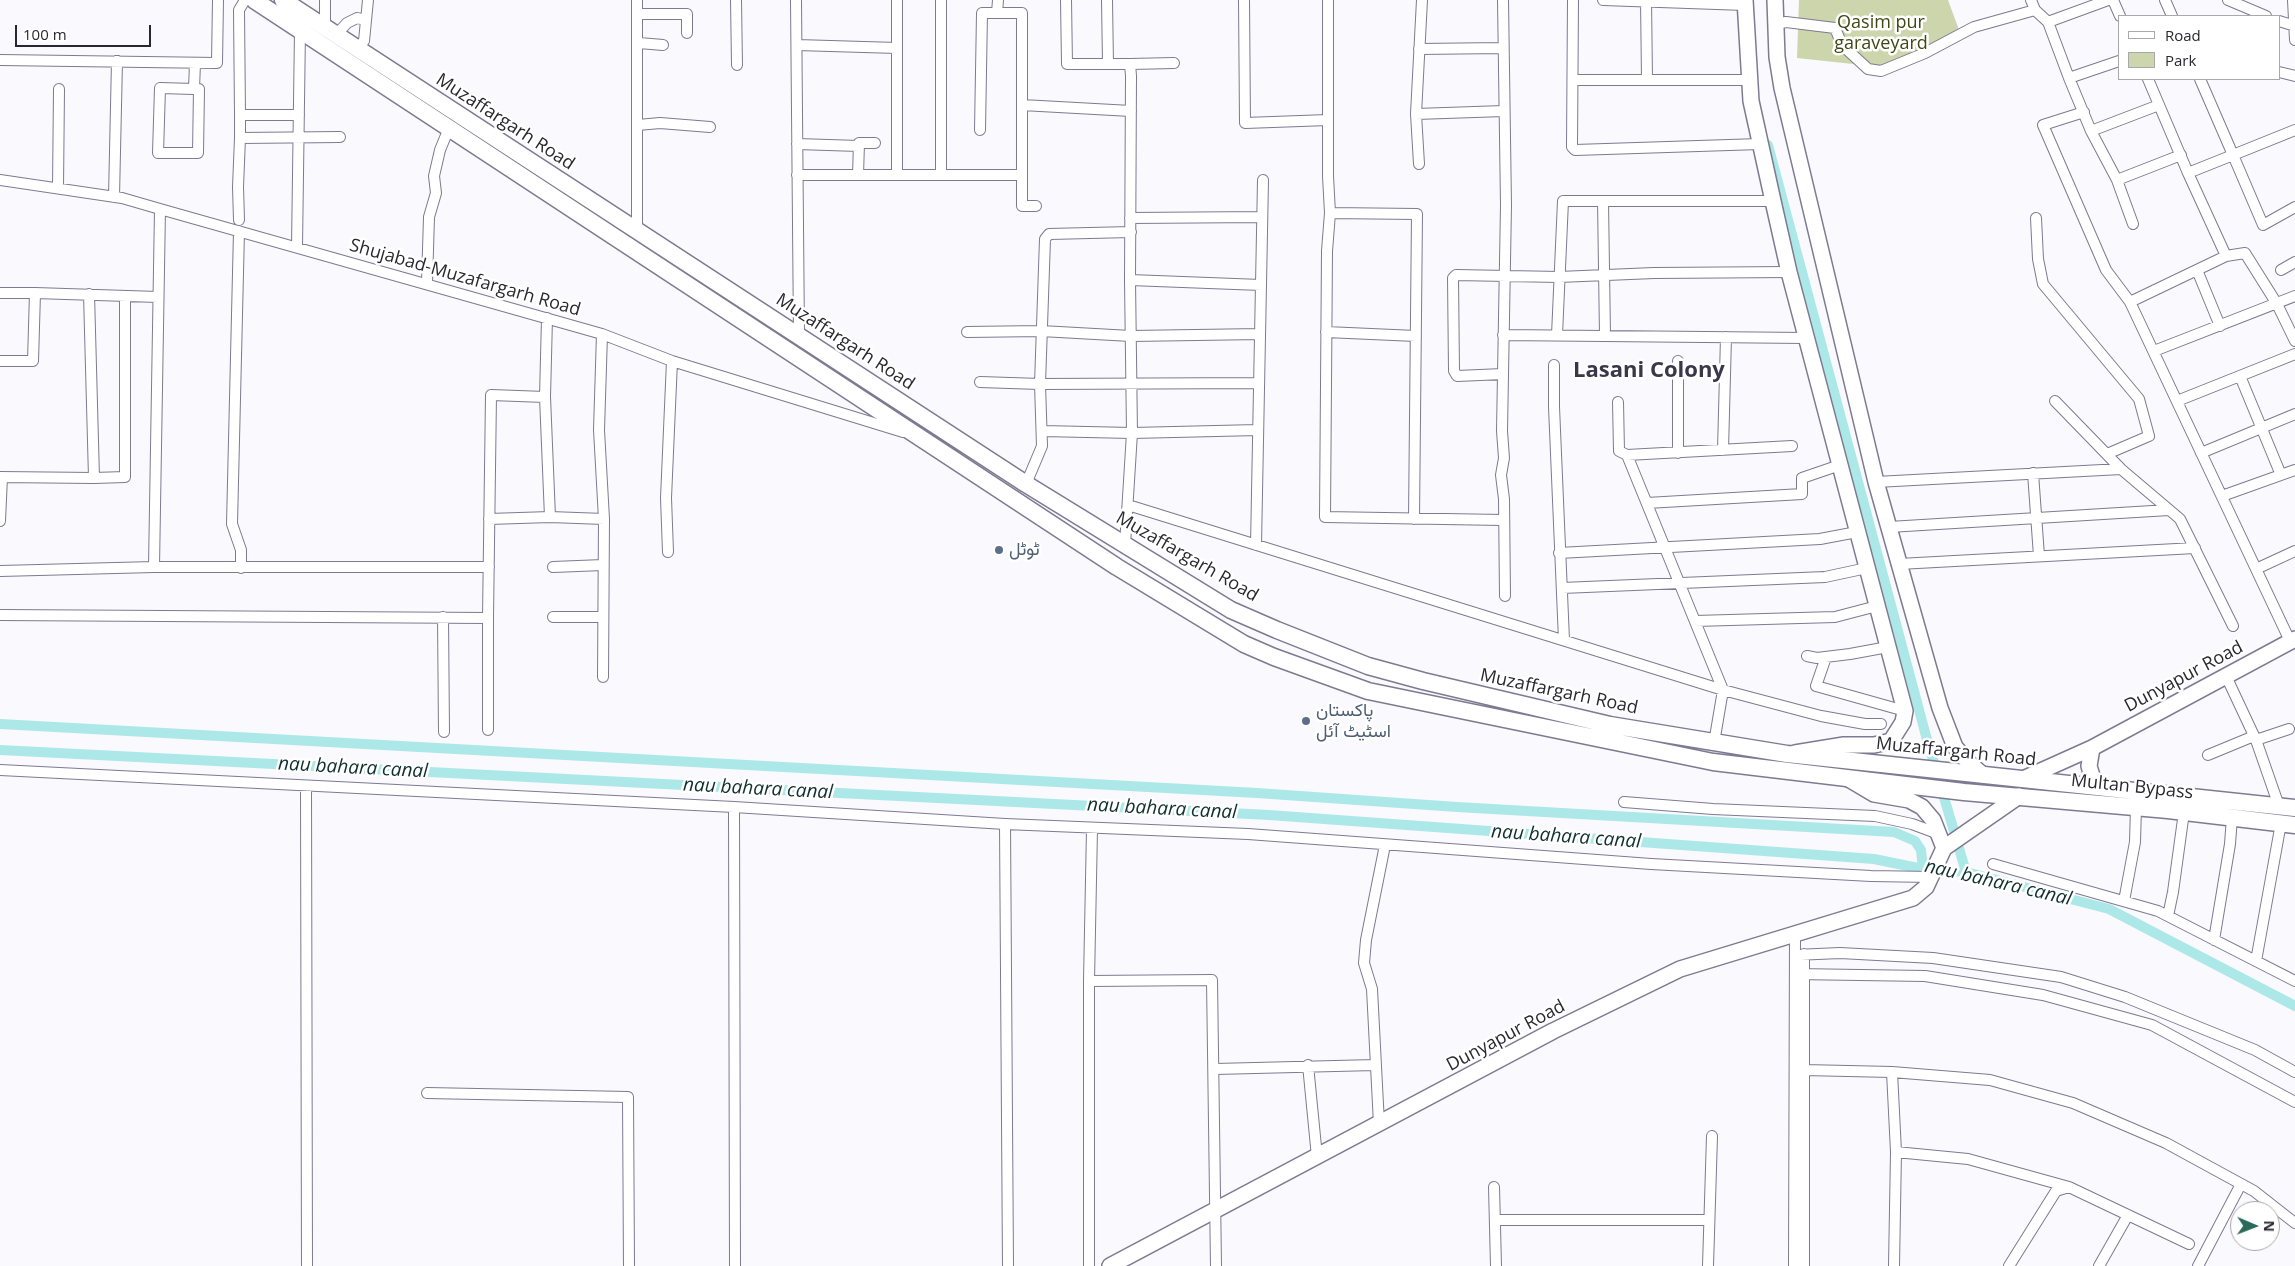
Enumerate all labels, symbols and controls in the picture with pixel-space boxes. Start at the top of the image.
park label: Qasim pur garaveyard [1834,12,1928,54]
scale bar [18,15,154,47]
legend [2118,15,2280,80]
text: 100 m [23,24,67,44]
text: Road [2165,25,2201,45]
text: Park [2165,50,2196,70]
street label: Muzaffargarh Road [432,69,578,175]
street label: Shujabad-Muzafargarh Road [347,235,583,321]
street label: Muzaffargarh Road [772,289,918,395]
district label: Lasani Colony [1573,358,1725,384]
street label: Muzaffargarh Road [1112,507,1262,607]
place label: ٹوٹل [1009,539,1040,561]
marker: ٹوٹل [993,544,1005,556]
street label: Dunyapur Road [2121,637,2247,717]
street label: Muzaffargarh Road [1478,665,1640,719]
place label: پاکستان اسٹیٹ آئل [1316,700,1391,742]
marker: پاکستان اسٹیٹ آئل [1300,715,1312,727]
street label: Muzaffargarh Road [1875,733,2037,771]
water label: nau bahara canal [278,753,428,783]
street label: Multan Bypass [2070,770,2194,804]
water label: nau bahara canal [683,774,833,804]
water label: nau bahara canal [1087,794,1237,824]
water label: nau bahara canal [1490,820,1642,854]
water label: nau bahara canal [1922,855,2074,911]
street label: Dunyapur Road [1443,996,1569,1076]
north arrow [2230,1201,2280,1251]
text: N [2260,1220,2279,1232]

